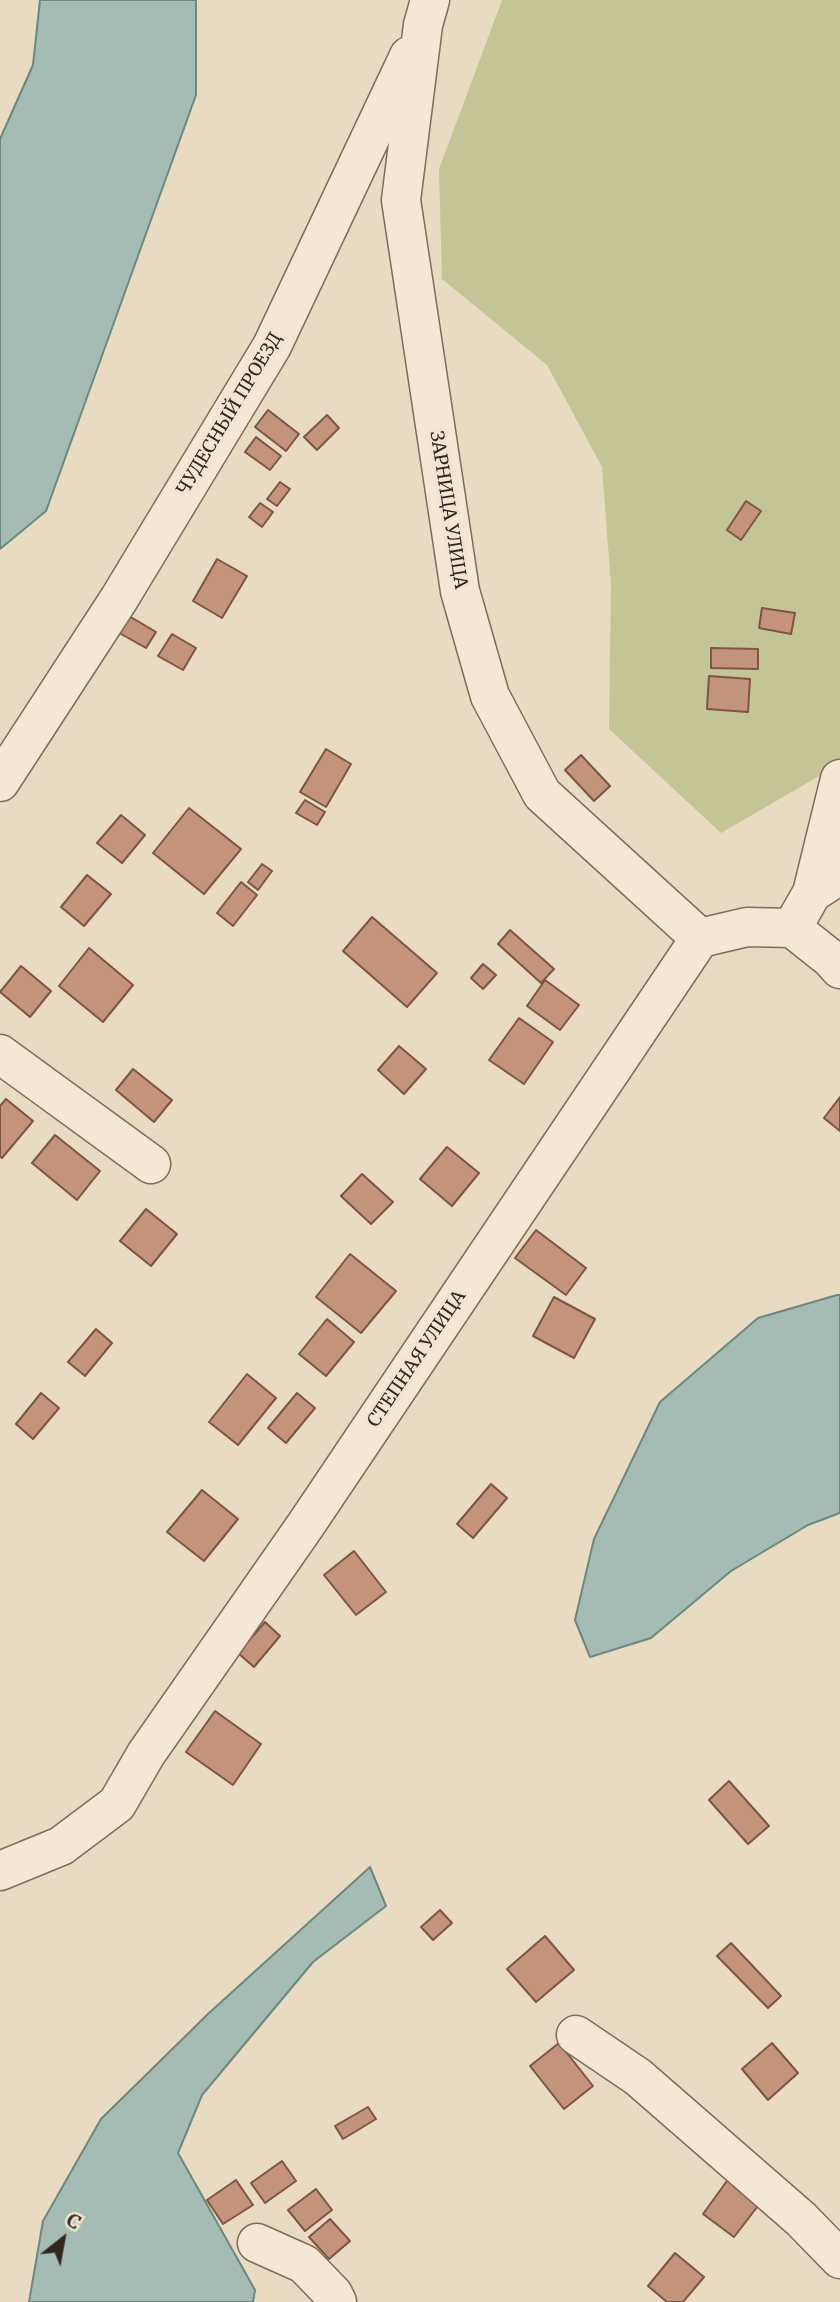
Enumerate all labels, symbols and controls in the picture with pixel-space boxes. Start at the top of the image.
street label: ЧУДЕСНЫЙ ПРОЕЗД [173,329,287,499]
street label: ЗАРНИЦА УЛИЦА [425,429,471,591]
street label: СТЕПНАЯ УЛИЦА [363,1287,471,1431]
north arrow [28,2204,98,2274]
text: С [62,2207,85,2235]

